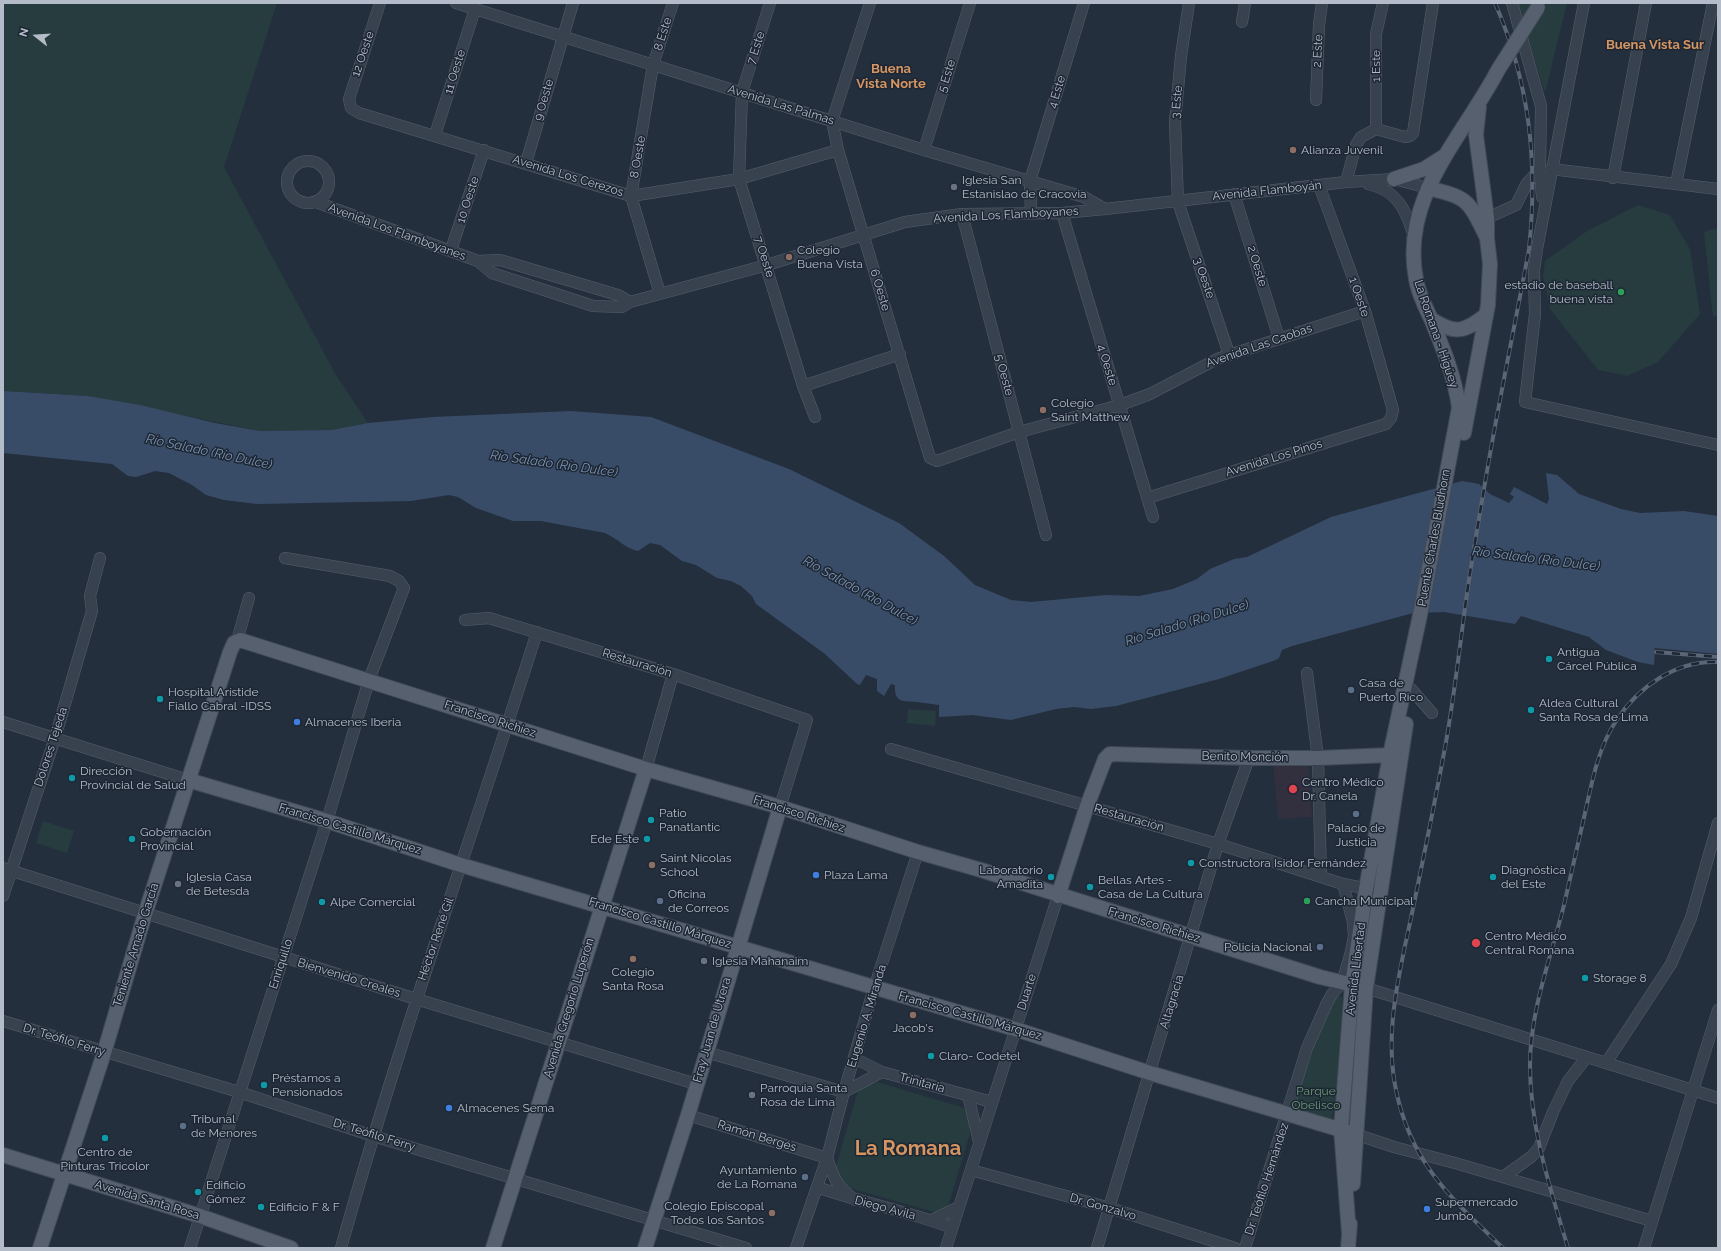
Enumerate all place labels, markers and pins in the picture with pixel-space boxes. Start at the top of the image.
place label: Alianza Juvenil [1301,143,1383,157]
marker: Alianza Juvenil [1288,145,1298,155]
place label: Iglesia San Estanislao de Cracovia [962,173,1087,201]
marker: Iglesia San Estanislao de Cracovia [949,182,959,192]
place label: Colegio Buena Vista [797,243,863,271]
marker: Colegio Buena Vista [784,252,794,262]
place label: estadio de baseball buena vista [1504,278,1613,306]
marker: estadio de baseball buena vista [1616,287,1626,297]
place label: Colegio Saint Matthew [1051,396,1130,424]
marker: Colegio Saint Matthew [1038,405,1048,415]
place label: Antigua Cárcel Pública [1557,645,1637,673]
marker: Antigua Cárcel Pública [1544,654,1554,664]
place label: Casa de Puerto Rico [1359,676,1423,704]
place label: Hospital Arístide Fiallo Cabral -IDSS [168,685,271,713]
marker: Casa de Puerto Rico [1346,685,1356,695]
marker: Hospital Arístide Fiallo Cabral -IDSS [155,694,165,704]
place label: Aldea Cultural Santa Rosa de Lima [1539,696,1648,724]
marker: Aldea Cultural Santa Rosa de Lima [1526,705,1536,715]
place label: Almacenes Iberia [305,715,401,729]
marker: Almacenes Iberia [292,717,302,727]
place label: Dirección Provincial de Salud [80,764,186,792]
marker: Dirección Provincial de Salud [67,773,77,783]
place label: Centro Médico Dr. Canela [1302,775,1384,803]
marker: Centro Médico Dr. Canela [1287,783,1299,795]
place label: Patio Panatlantic [659,806,720,834]
marker: Palacio de Justicia [1351,809,1361,819]
marker: Patio Panatlantic [646,815,656,825]
place label: Palacio de Justicia [1327,821,1385,849]
place label: Gobernación Provincial [140,825,211,853]
place label: Ede Este [590,832,639,846]
marker: Gobernación Provincial [127,834,137,844]
marker: Ede Este [642,834,652,844]
place label: Saint Nicolas School [660,851,732,879]
place label: Constructora Isidor Fernández [1199,856,1366,870]
marker: Constructora Isidor Fernández [1186,858,1196,868]
marker: Saint Nicolas School [647,860,657,870]
place label: Laboratorio Amadita [979,863,1043,891]
place label: Diagnóstica del Este [1501,863,1566,891]
place label: Plaza Lama [824,868,888,882]
place label: Iglesia Casa de Betesda [186,870,252,898]
marker: Plaza Lama [811,870,821,880]
marker: Laboratorio Amadita [1046,872,1056,882]
marker: Diagnóstica del Este [1488,872,1498,882]
place label: Bellas Artes - Casa de La Cultura [1098,873,1203,901]
marker: Iglesia Casa de Betesda [173,879,183,889]
marker: Bellas Artes - Casa de La Cultura [1085,882,1095,892]
place label: Oficina de Correos [668,887,729,915]
place label: Cancha Municipal [1315,894,1414,908]
place label: Alpe Comercial [330,895,415,909]
marker: Oficina de Correos [655,896,665,906]
marker: Cancha Municipal [1302,896,1312,906]
marker: Alpe Comercial [317,897,327,907]
place label: Centro Médico Central Romana [1485,929,1574,957]
marker: Centro Médico Central Romana [1470,937,1482,949]
place label: Policia Nacional [1224,940,1312,954]
marker: Policia Nacional [1315,942,1325,952]
marker: Colegio Santa Rosa [628,954,638,964]
place label: Iglesia Mahanaim [712,954,808,968]
marker: Iglesia Mahanaim [699,956,709,966]
place label: Colegio Santa Rosa [602,965,664,993]
place label: Storage 8 [1593,971,1647,985]
marker: Storage 8 [1580,973,1590,983]
marker: Jacob's [908,1010,918,1020]
place label: Jacob's [892,1021,934,1035]
place label: Claro- Codetel [939,1049,1020,1063]
marker: Claro- Codetel [926,1051,936,1061]
place label: Préstamos a Pensionados [272,1071,343,1099]
marker: Préstamos a Pensionados [259,1080,269,1090]
place label: Parroquia Santa Rosa de Lima [760,1081,847,1109]
marker: Parroquia Santa Rosa de Lima [747,1090,757,1100]
place label: Almacenes Sema [457,1101,554,1115]
marker: Almacenes Sema [444,1103,454,1113]
place label: Tribunal de Menores [191,1112,257,1140]
marker: Tribunal de Menores [178,1121,188,1131]
marker: Centro de Pinturas Tricolor [100,1133,110,1143]
place label: Centro de Pinturas Tricolor [60,1145,150,1173]
place label: Ayuntamiento de La Romana [717,1163,797,1191]
marker: Ayuntamiento de La Romana [800,1172,810,1182]
place label: Edificio Gómez [206,1178,246,1206]
marker: Edificio Gómez [193,1187,203,1197]
place label: Supermercado Jumbo [1435,1195,1518,1223]
place label: Colegio Episcopal Todos los Santos [664,1199,764,1227]
place label: Edificio F & F [269,1200,340,1214]
marker: Edificio F & F [256,1202,266,1212]
marker: Supermercado Jumbo [1422,1204,1432,1214]
marker: Colegio Episcopal Todos los Santos [767,1208,777,1218]

